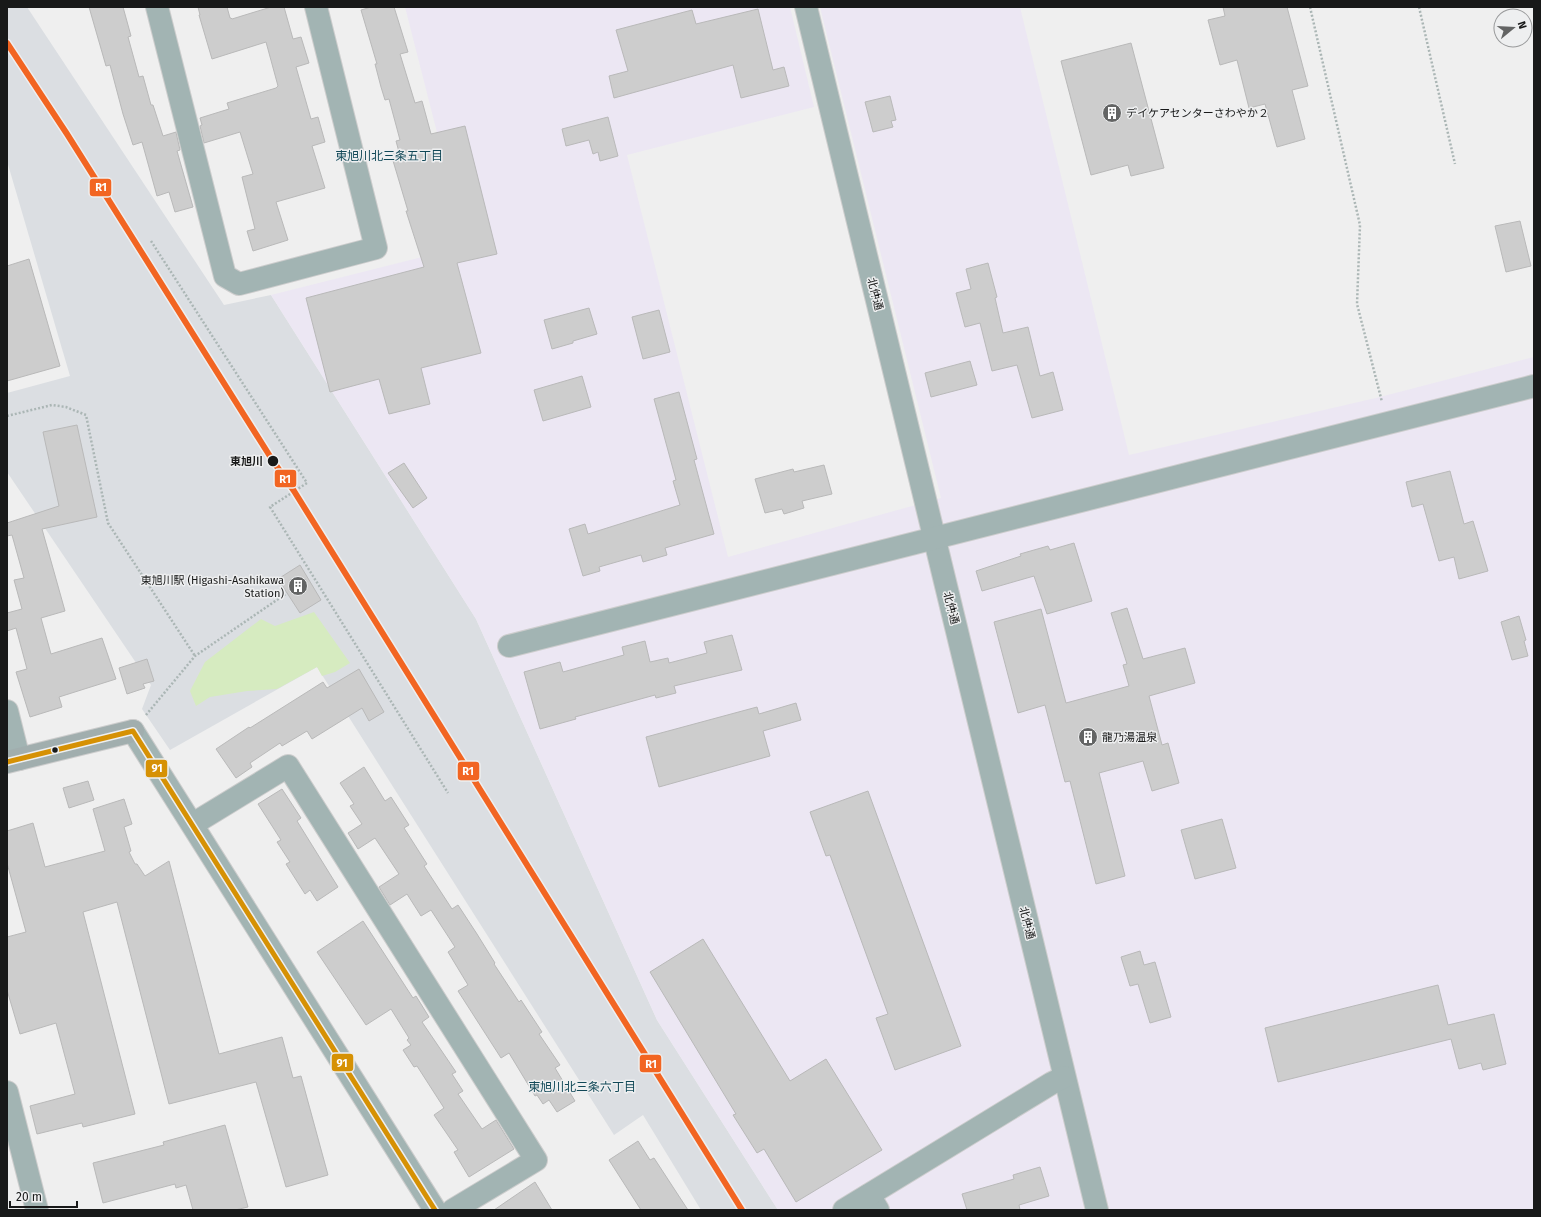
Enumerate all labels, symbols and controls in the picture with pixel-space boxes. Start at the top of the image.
north arrow [1493,8,1533,48]
text: N [1515,20,1529,31]
building icon: デイケアセンターさわやか２ [1101,102,1123,124]
place label: デイケアセンターさわやか２ [1126,107,1269,120]
district label: 東旭川北三条五丁目 [335,149,443,163]
line badge: R1 [89,178,112,197]
text: R1 [95,181,107,194]
street label: 北仲通 [865,276,885,312]
marker: 東旭川 [266,454,280,468]
place label: 東旭川 [230,455,263,468]
line badge: R1 [274,469,297,488]
text: R1 [279,473,291,486]
place label: 東旭川駅 (Higashi-Asahikawa Station) [141,574,284,600]
building icon: 東旭川駅 (Higashi-Asahikawa Station) [287,575,309,597]
street label: 北仲通 [941,590,961,626]
building icon: 龍乃湯温泉 [1077,726,1099,748]
place label: 龍乃湯温泉 [1102,731,1158,744]
unlabelled marker [50,745,60,755]
line badge: 91 [145,759,168,778]
line badge: R1 [457,761,480,781]
text: 91 [151,762,163,775]
text: R1 [462,765,474,778]
street label: 北仲通 [1017,905,1037,941]
line badge: 91 [331,1053,354,1072]
line badge: R1 [639,1054,662,1073]
text: 91 [336,1057,348,1070]
text: R1 [645,1058,657,1071]
district label: 東旭川北三条六丁目 [528,1080,636,1094]
scale bar [10,1183,77,1209]
text: 20 m [16,1190,42,1204]

